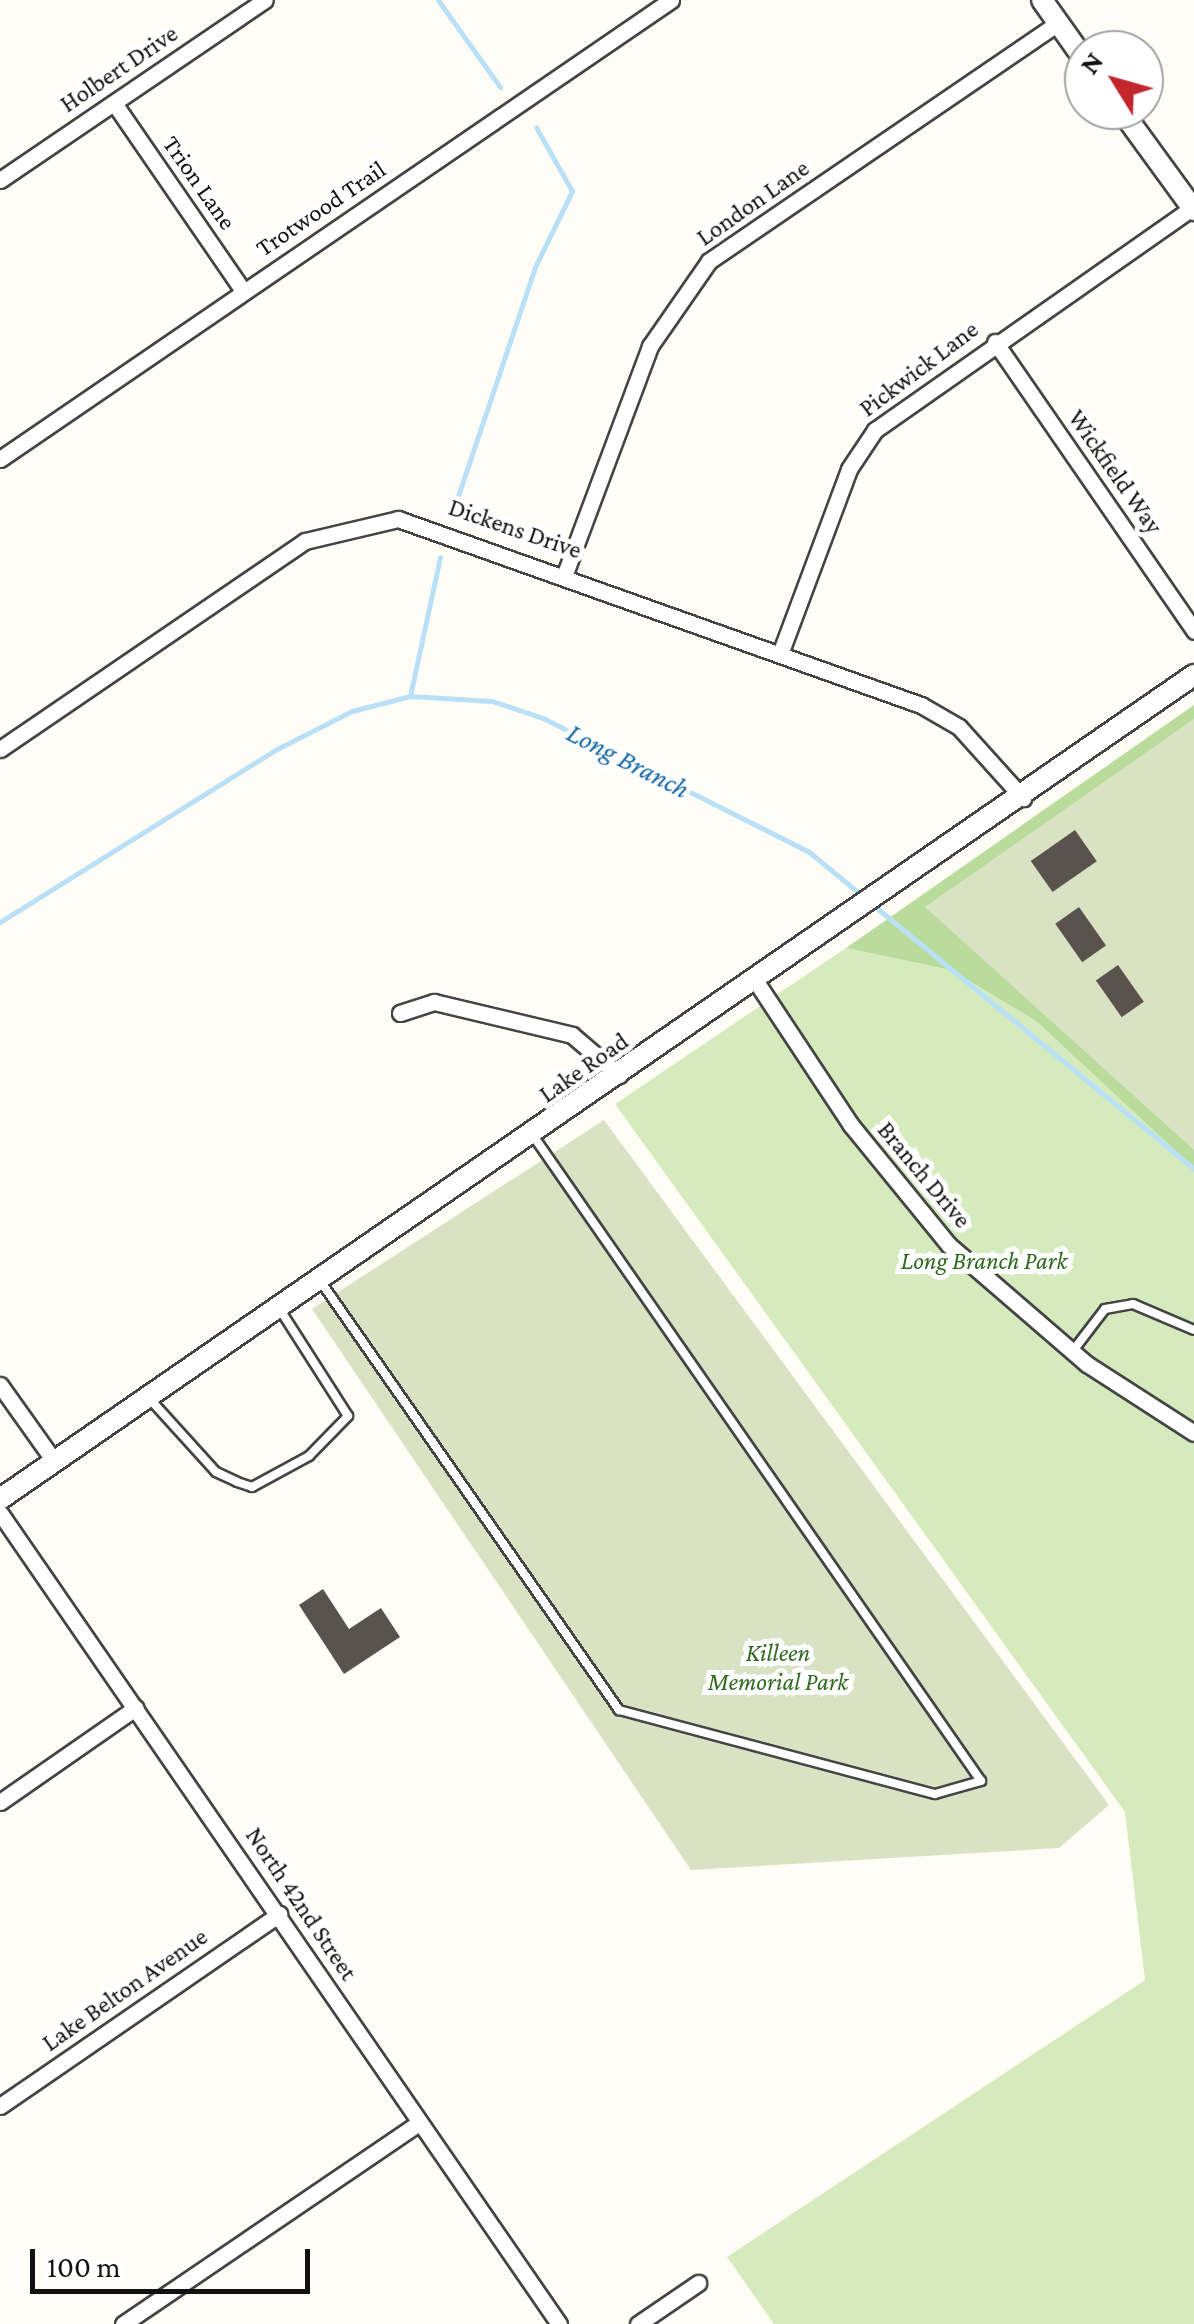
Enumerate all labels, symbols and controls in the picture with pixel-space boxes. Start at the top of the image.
street label: Holbert Drive [54,19,184,119]
north arrow [1064,30,1164,130]
text: N [1073,46,1109,80]
street label: Trion Lane [156,130,242,236]
street label: London Lane [691,153,815,253]
street label: Trotwood Trail [250,155,392,263]
street label: Pickwick Lane [854,315,984,423]
street label: Wickfield Way [1061,404,1169,540]
street label: Dickens Drive [445,492,585,566]
water label: Long Branch [561,716,695,806]
street label: Lake Road [534,1026,634,1110]
street label: Branch Drive [871,1116,977,1234]
park label: Long Branch Park [901,1246,1067,1276]
park label: Killeen Memorial Park [708,1639,848,1698]
street label: North 42nd Street [239,1822,363,1986]
street label: Lake Belton Avenue [37,1922,213,2058]
scale bar [35,2229,315,2291]
text: 100 m [47,2250,121,2283]

